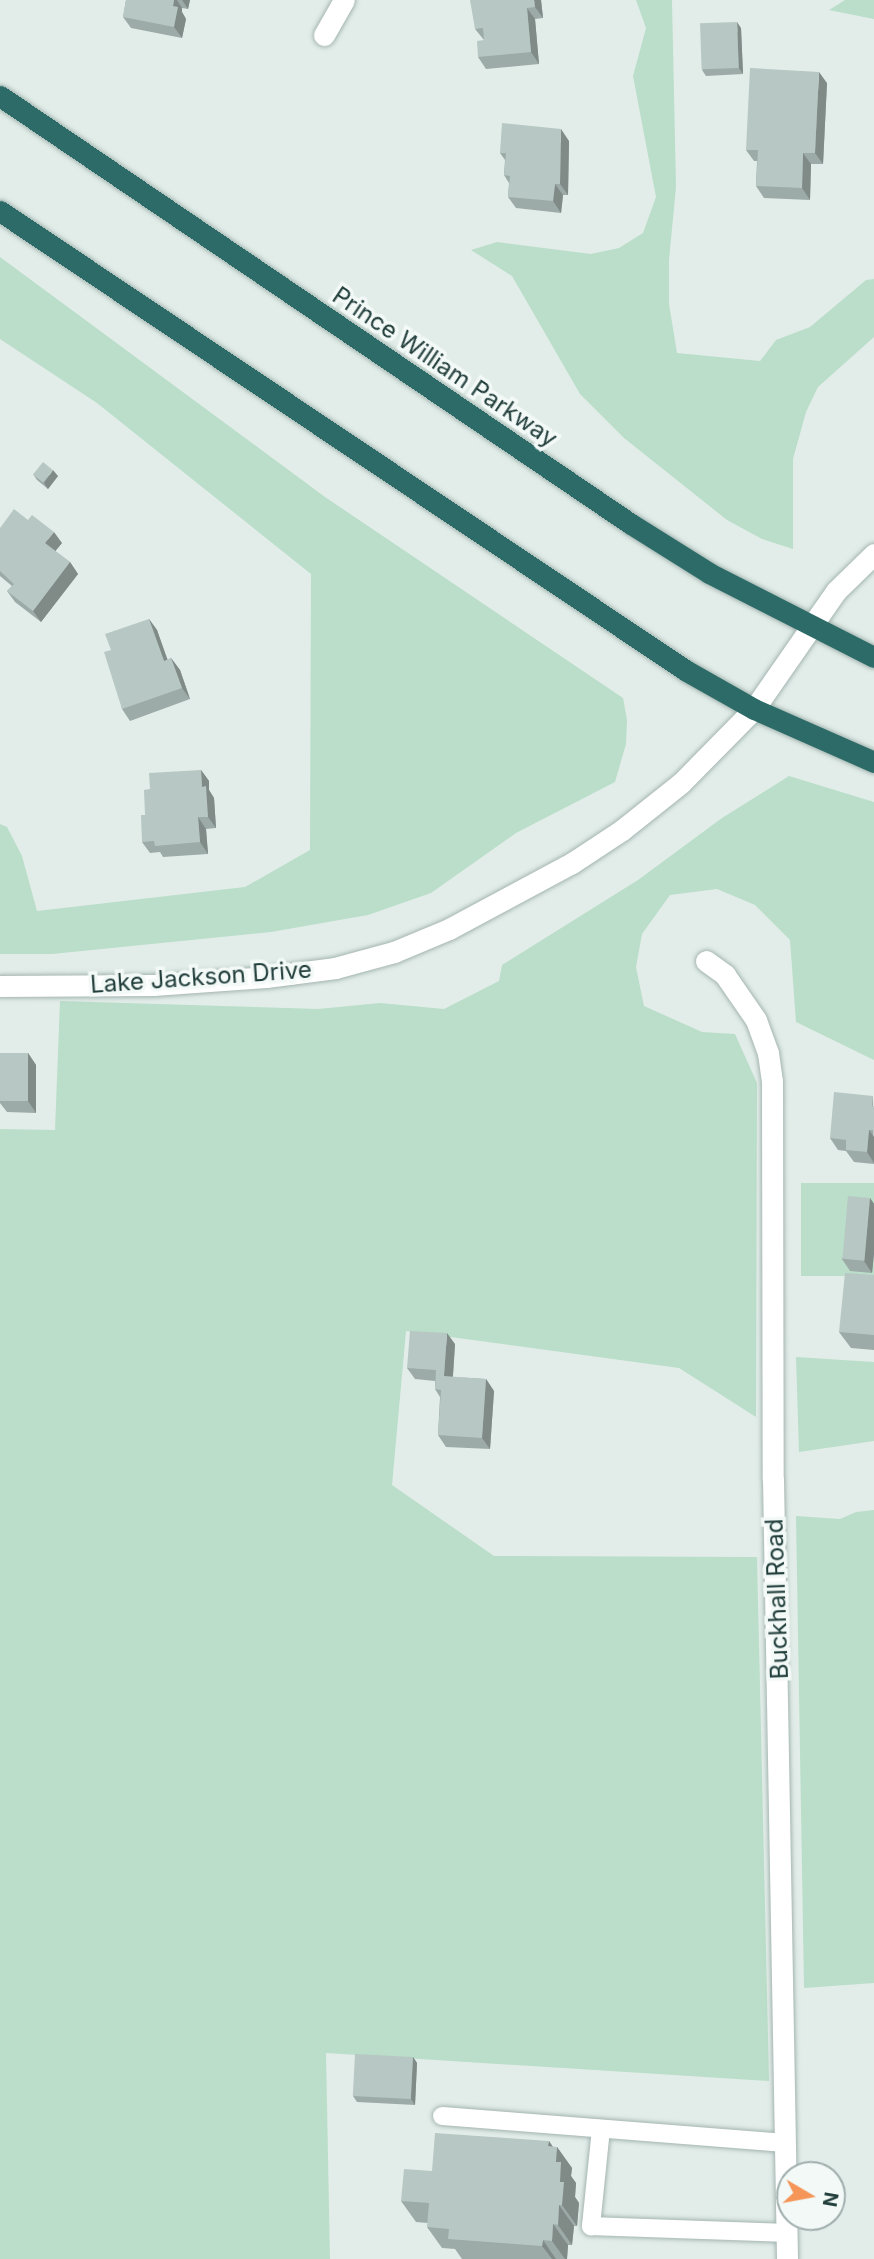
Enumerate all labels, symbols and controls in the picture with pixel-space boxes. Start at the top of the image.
street label: Prince William Parkway [327,281,563,453]
street label: Lake Jackson Drive [89,955,313,999]
street label: Buckhall Road [760,1518,794,1680]
north arrow [776,2161,846,2231]
text: N [818,2190,843,2209]

